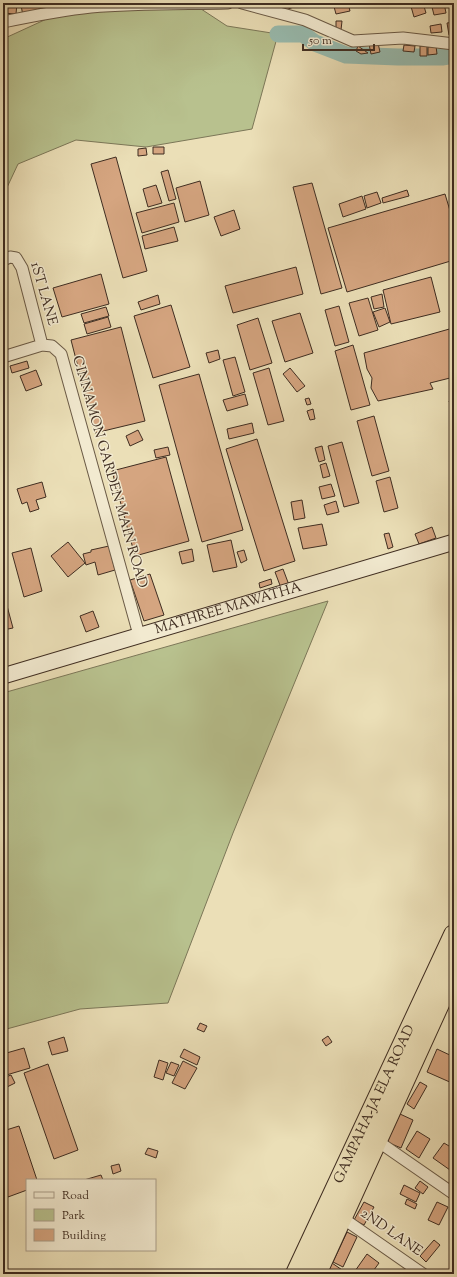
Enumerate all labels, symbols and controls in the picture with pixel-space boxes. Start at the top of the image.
scale bar [303,26,374,52]
text: 50 m [308,32,332,50]
street label: 1ST LANE [24,260,62,329]
street label: CINNAMON GARDEN MAIN ROAD [66,353,152,591]
street label: MATHREE MAWATHA [152,578,305,640]
street label: GAMPAHA-JA ELA ROAD [329,1022,421,1187]
legend [26,1179,156,1251]
text: Road [62,1187,89,1205]
street label: 2ND LANE [356,1204,426,1262]
text: Park [62,1207,85,1225]
text: Building [62,1227,106,1245]

